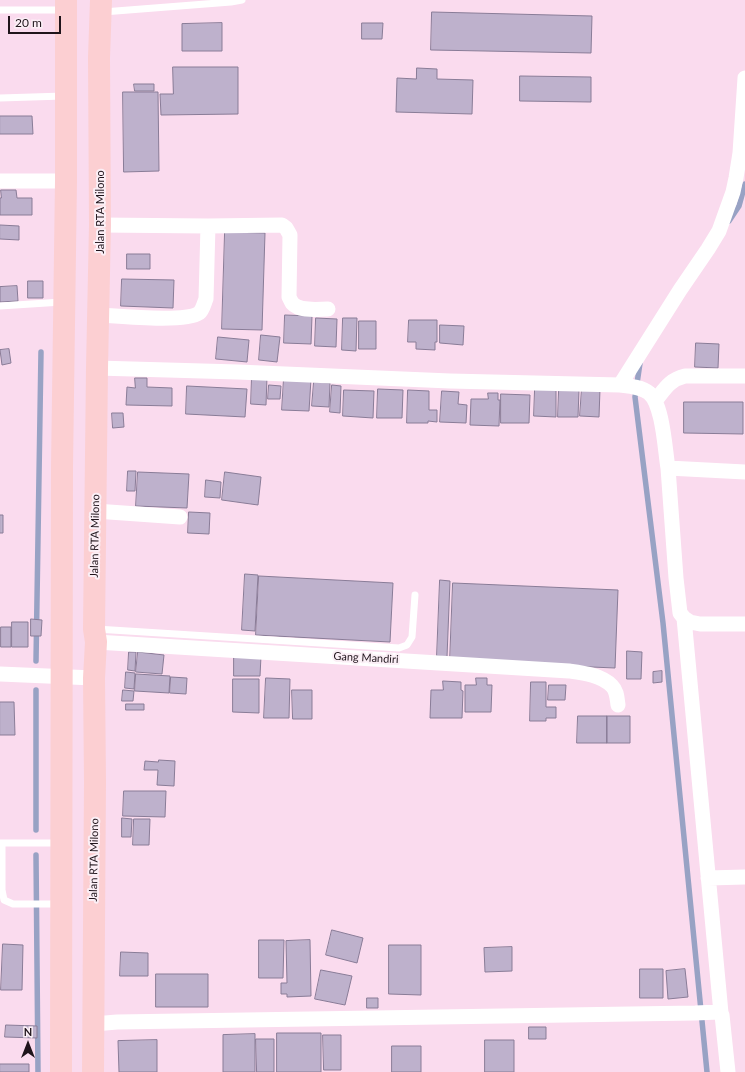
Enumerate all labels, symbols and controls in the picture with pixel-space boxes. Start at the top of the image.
scale bar [10,8,63,34]
text: 20 m [15,15,42,30]
street label: Jalan RTA Milono [93,170,107,254]
street label: Jalan RTA Milono [88,494,102,578]
street label: Gang Mandiri [333,650,399,666]
street label: Jalan RTA Milono [87,818,101,902]
north arrow [8,1024,48,1064]
text: N [24,1025,32,1038]

